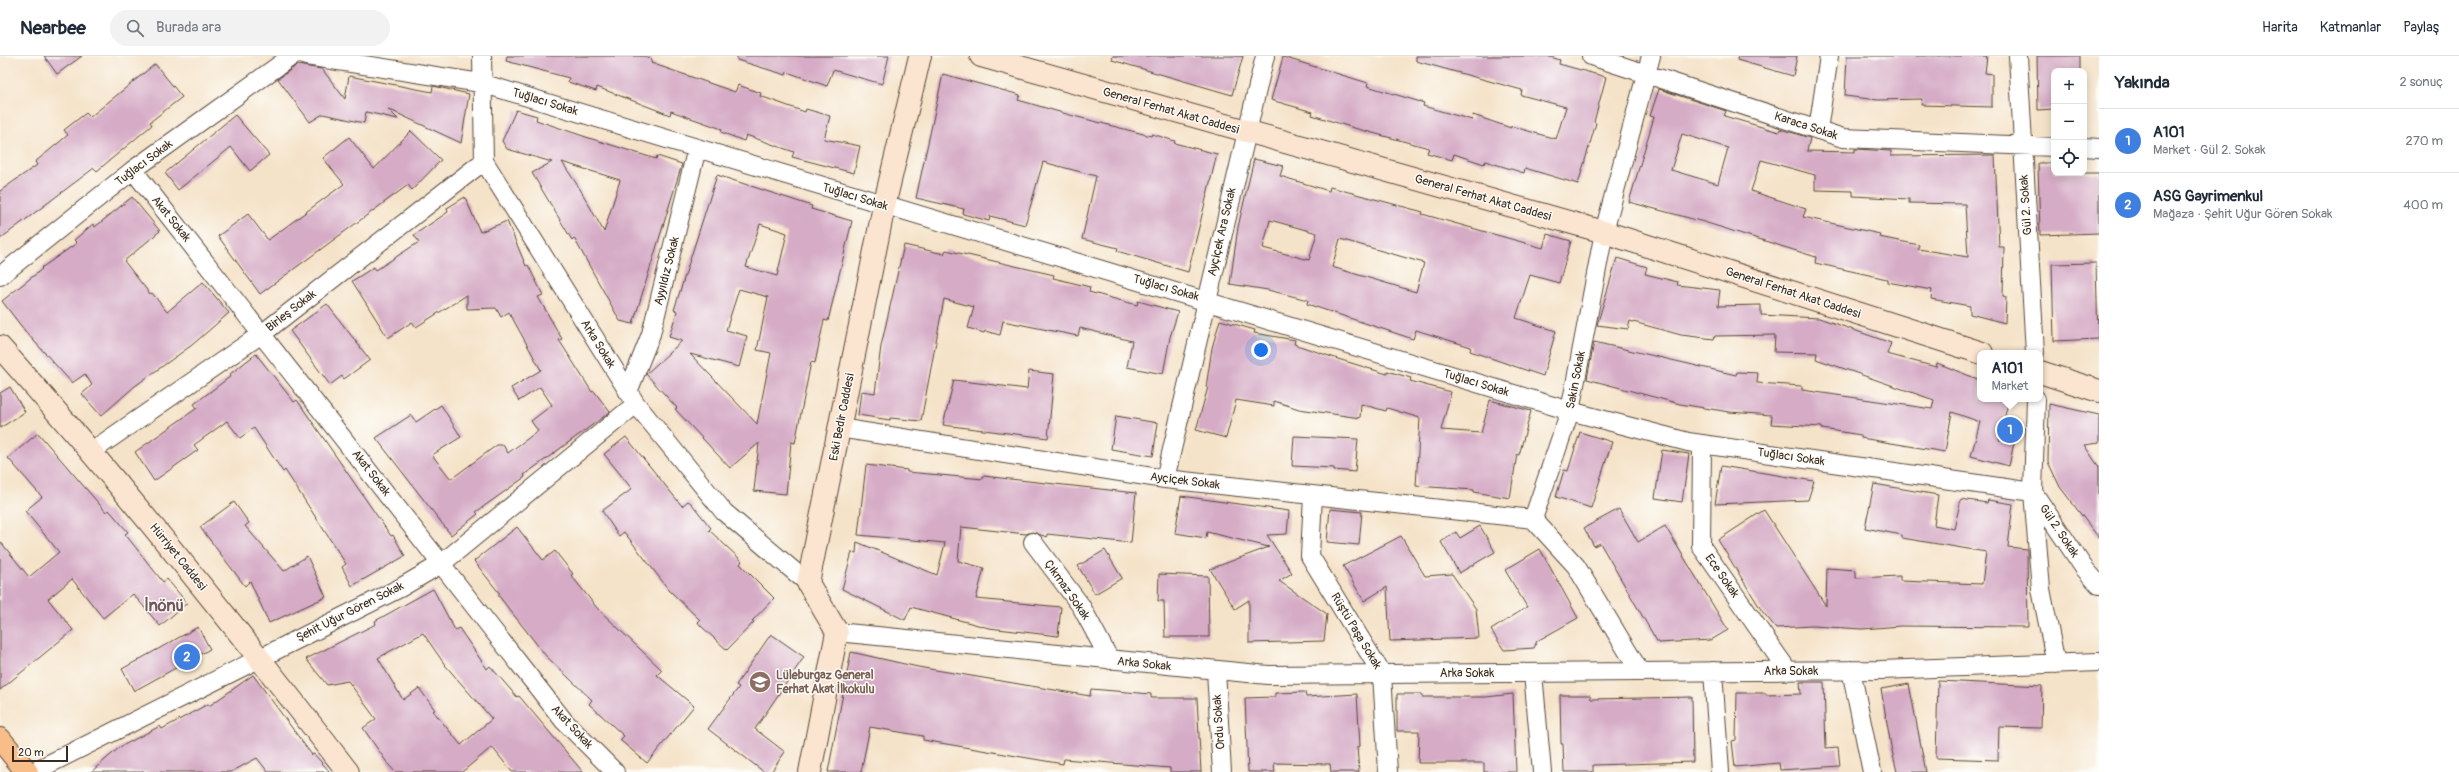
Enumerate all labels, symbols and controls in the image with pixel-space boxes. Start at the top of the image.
search box [110,10,390,46]
text: Nearbee [20,16,86,40]
icon: search [124,17,146,39]
text: Burada ara [156,18,221,37]
text: Harita [2262,19,2298,36]
text: Katmanlar [2320,19,2381,36]
text: Paylaş [2403,19,2439,36]
map controls [2051,68,2087,176]
button: + [2051,68,2087,104]
text: Yakında [2115,72,2170,93]
text: 2 sonuç [2400,74,2443,90]
street label: General Ferhat Akat Caddesi [1101,84,1241,138]
street label: Tuğlacı Sokak [510,85,580,119]
button: − [2051,104,2087,140]
street label: Karaca Sokak [1772,109,1840,143]
text: A101 [2153,123,2185,142]
text: 1 [2125,133,2131,149]
text: 270 m [2406,133,2443,149]
street label: Tuğlacı Sokak [112,137,176,189]
button: locate [2051,140,2087,176]
text: Market · Gül 2. Sokak [2153,142,2266,158]
street label: General Ferhat Akat Caddesi [1413,171,1553,225]
street label: Gül 2. Sokak [2016,174,2036,236]
street label: Tuğlacı Sokak [820,180,890,214]
street label: Ayçiçek Ara Sokak [1205,186,1239,278]
text: ASG Gayrimenkul [2153,187,2263,206]
street label: Akat Sokak [148,193,194,245]
text: 2 [2124,197,2132,213]
text: 400 m [2403,197,2443,213]
text: Mağaza · Şehit Uğur Gören Sokak [2153,206,2332,222]
street label: Ayyıldız Sokak [651,235,683,307]
street label: General Ferhat Akat Caddesi [1723,264,1863,322]
street label: Tuğlacı Sokak [1131,271,1201,305]
street label: Birleş Sokak [263,287,319,335]
street label: Arka Sokak [577,317,619,371]
your location [1251,340,1271,360]
street label: Sakin Sokak [1563,350,1589,410]
popup [1977,350,2043,402]
text: A101 [1991,359,2023,378]
street label: Tuğlacı Sokak [1441,366,1511,400]
street label: Eski Bedir Caddesi [826,372,858,462]
text: Market [1991,378,2029,394]
pin: 1 [1997,415,2023,445]
street label: Tuğlacı Sokak [1756,445,1826,469]
street label: Akat Sokak [348,447,394,499]
street label: Ayçiçek Sokak [1149,469,1221,493]
street label: Gül 2. Sokak [2036,502,2082,560]
street label: Hürriyet Caddesi [146,520,210,594]
street label: Ece Sokak [1702,551,1742,601]
street label: Çıkmaz Sokak [1041,557,1093,623]
street label: Şehit Uğur Gören Sokak [294,578,406,646]
street label: Rüştü Paşa Sokak [1327,590,1385,672]
district label: İnönü [144,596,184,616]
pin: 2 [174,642,200,672]
street label: Arka Sokak [1116,654,1172,674]
street label: Arka Sokak [1764,664,1818,679]
street label: Arka Sokak [1440,666,1494,681]
place label: Lüleburgaz General Ferhat Akat İlkokulu [776,668,874,697]
school or university icon: Lüleburgaz General Ferhat Akat İlkokulu [747,669,773,695]
street label: Ordu Sokak [1210,694,1228,750]
street label: Akat Sokak [548,702,596,752]
scale bar [12,744,68,763]
text: 20 m [18,746,44,759]

